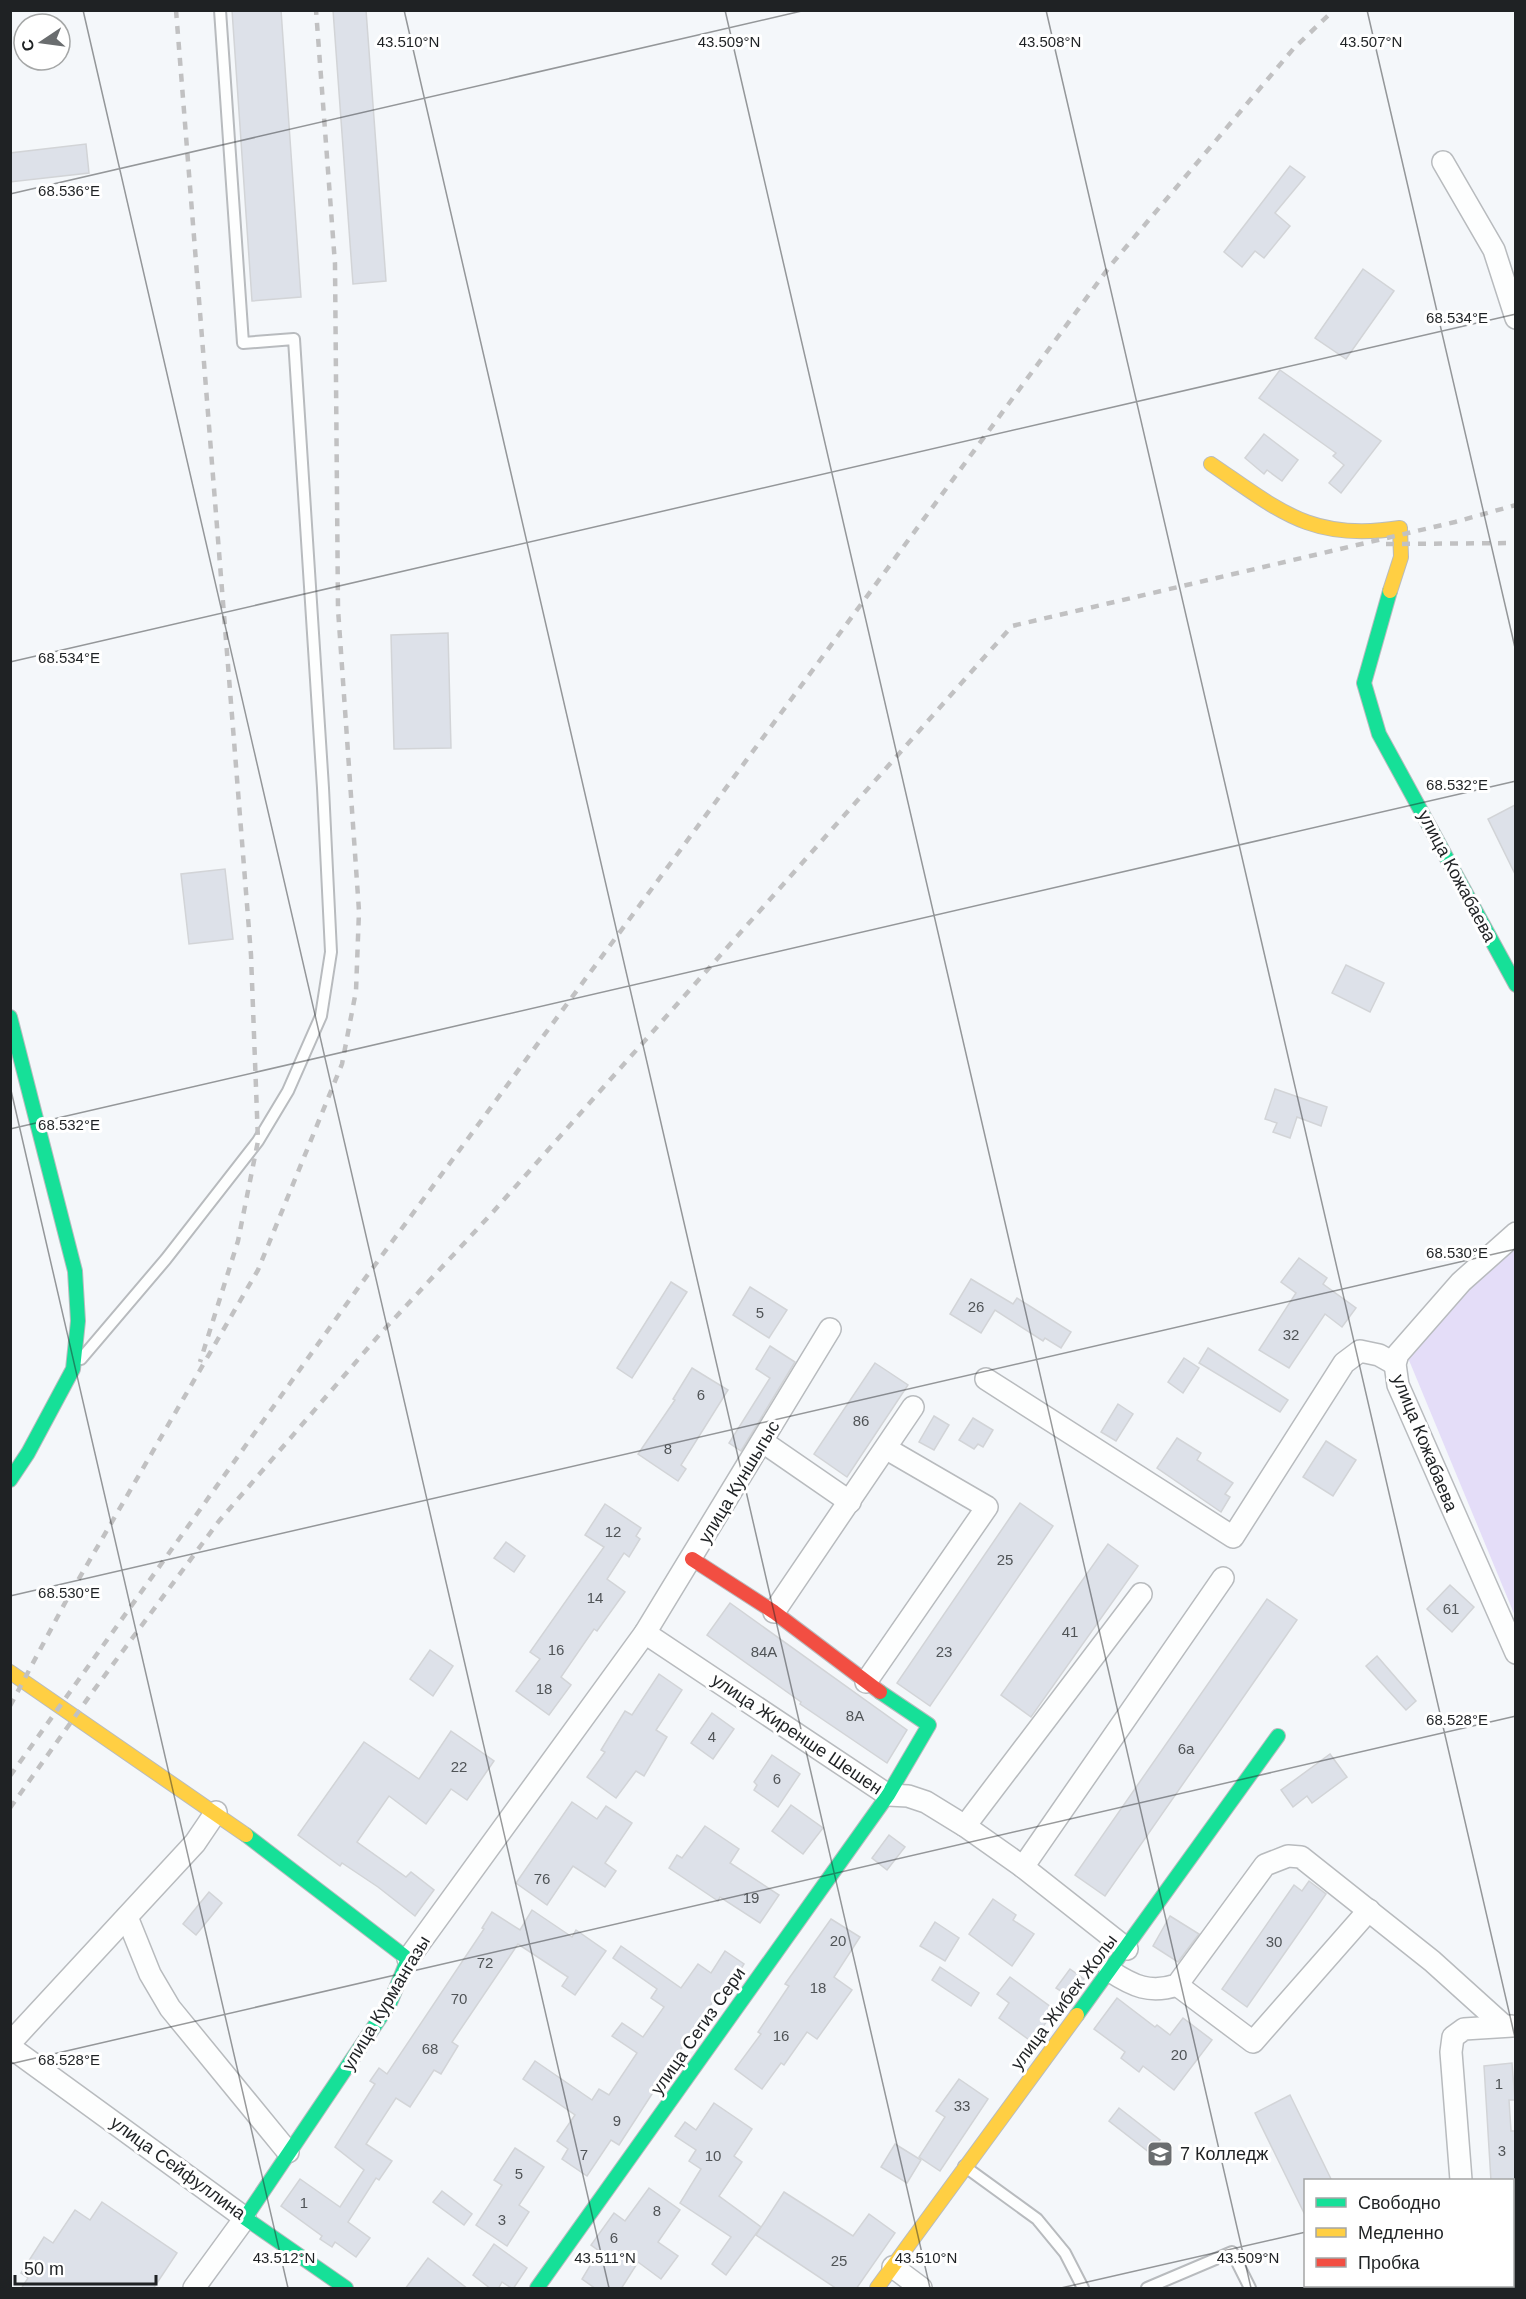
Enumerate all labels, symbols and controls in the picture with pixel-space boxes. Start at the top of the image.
north arrow [12,12,72,72]
text: 43.510°N [377,33,439,50]
text: 43.509°N [698,33,760,50]
text: 43.508°N [1019,33,1081,50]
text: 43.507°N [1340,33,1402,50]
text: С [18,37,37,53]
text: 68.536°E [38,182,100,199]
text: 68.534°E [1426,309,1488,326]
text: 68.534°E [38,649,100,666]
text: 68.532°E [1426,776,1488,793]
street label: улица Кожабаева [1414,807,1501,946]
text: 68.532°E [38,1116,100,1133]
text: 68.530°E [1426,1244,1488,1261]
house number: 26 [968,1298,984,1315]
house number: 5 [756,1304,764,1321]
house number: 32 [1283,1326,1299,1343]
street label: улица Кожабаева [1388,1372,1462,1515]
house number: 6 [697,1386,705,1403]
house number: 86 [853,1412,869,1429]
street label: улица Куншыгыс [694,1417,784,1547]
house number: 8 [664,1440,672,1457]
house number: 12 [605,1523,621,1540]
house number: 25 [997,1551,1013,1568]
text: 68.530°E [38,1584,100,1601]
house number: 14 [587,1589,603,1606]
house number: 61 [1443,1600,1459,1617]
house number: 41 [1062,1623,1078,1640]
house number: 16 [548,1641,564,1658]
house number: 84А [751,1643,777,1660]
house number: 23 [936,1643,952,1660]
street label: улица Жиренше Шешен [708,1669,886,1799]
house number: 18 [536,1680,552,1697]
house number: 8А [846,1707,864,1724]
text: 68.528°E [1426,1711,1488,1728]
house number: 4 [708,1728,716,1745]
house number: 6а [1178,1740,1195,1757]
house number: 22 [451,1758,467,1775]
house number: 6 [773,1770,781,1787]
house number: 76 [534,1870,550,1887]
house number: 19 [743,1889,759,1906]
street label: улица Жибек Жолы [1007,1931,1121,2073]
street label: улица Курмангазы [338,1932,434,2074]
house number: 20 [830,1932,846,1949]
house number: 30 [1266,1933,1282,1950]
house number: 72 [477,1954,493,1971]
street label: улица Сегиз Сери [647,1964,749,2098]
house number: 18 [810,1979,826,1996]
house number: 70 [451,1990,467,2007]
house number: 16 [773,2027,789,2044]
house number: 68 [422,2040,438,2057]
house number: 20 [1171,2046,1187,2063]
text: 68.528°E [38,2051,100,2068]
house number: 1 [1495,2075,1503,2092]
house number: 33 [954,2097,970,2114]
street label: улица Сейфуллина [107,2112,250,2224]
house number: 9 [613,2112,621,2129]
school or university icon: 7 Колледж [1145,2139,1175,2169]
house number: 3 [1498,2142,1506,2159]
place label: 7 Колледж [1180,2144,1268,2164]
house number: 7 [580,2146,588,2163]
house number: 10 [705,2147,721,2164]
house number: 5 [515,2165,523,2182]
legend [1304,2179,1514,2287]
text: Свободно [1358,2193,1441,2213]
house number: 1 [300,2194,308,2211]
house number: 8 [653,2202,661,2219]
house number: 3 [498,2211,506,2228]
text: Медленно [1358,2223,1444,2243]
house number: 6 [610,2229,618,2246]
scale bar [15,2248,156,2286]
text: 43.512°N [253,2249,315,2266]
text: 43.511°N [574,2249,636,2266]
text: 43.510°N [895,2249,957,2266]
text: 43.509°N [1217,2249,1279,2266]
house number: 25 [831,2252,847,2269]
text: Пробка [1358,2253,1421,2273]
text: 50 m [24,2259,64,2279]

